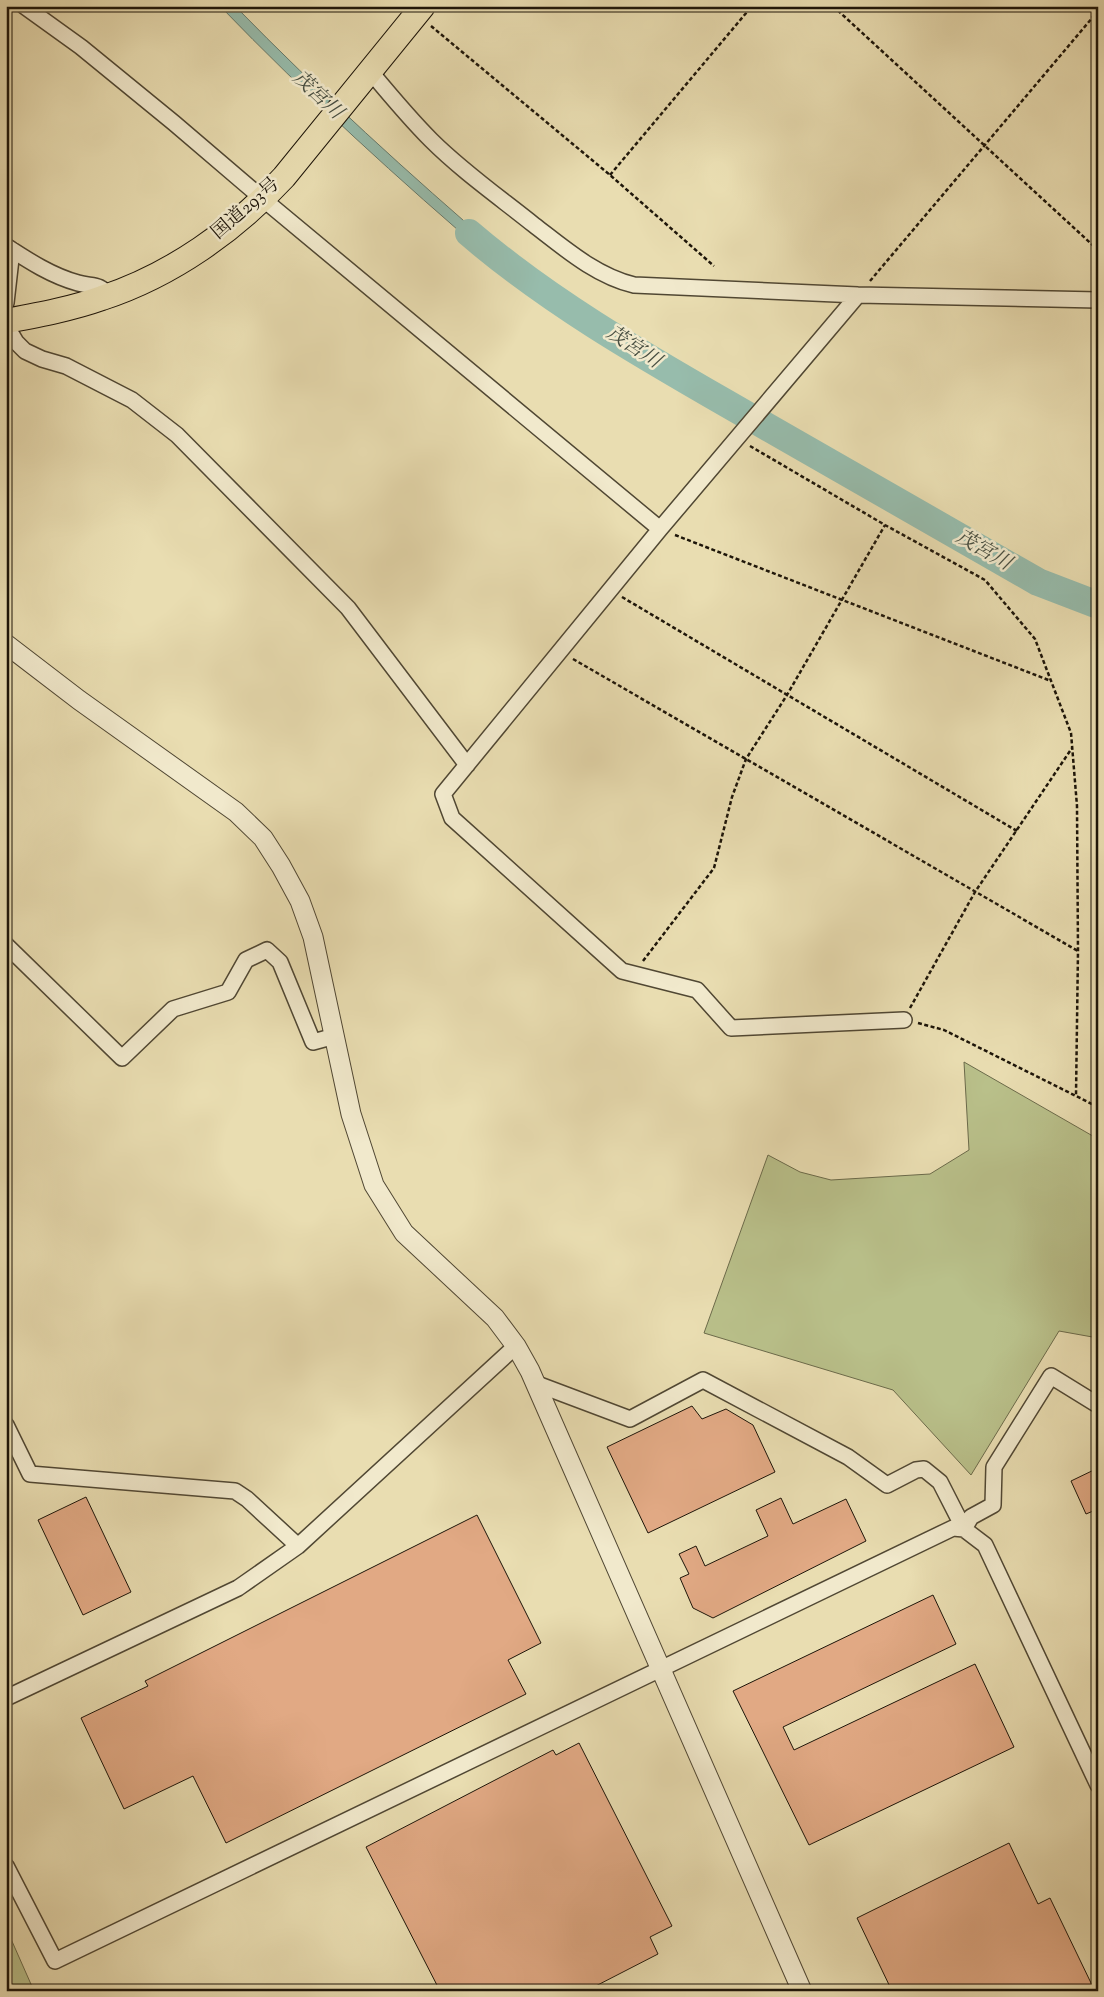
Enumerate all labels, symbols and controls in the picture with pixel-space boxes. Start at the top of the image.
water label: 茂宮川 [285,65,350,128]
street label: 国道293号 [206,172,286,246]
water label: 茂宮川 [600,320,668,378]
water label: 茂宮川 [950,523,1018,580]

